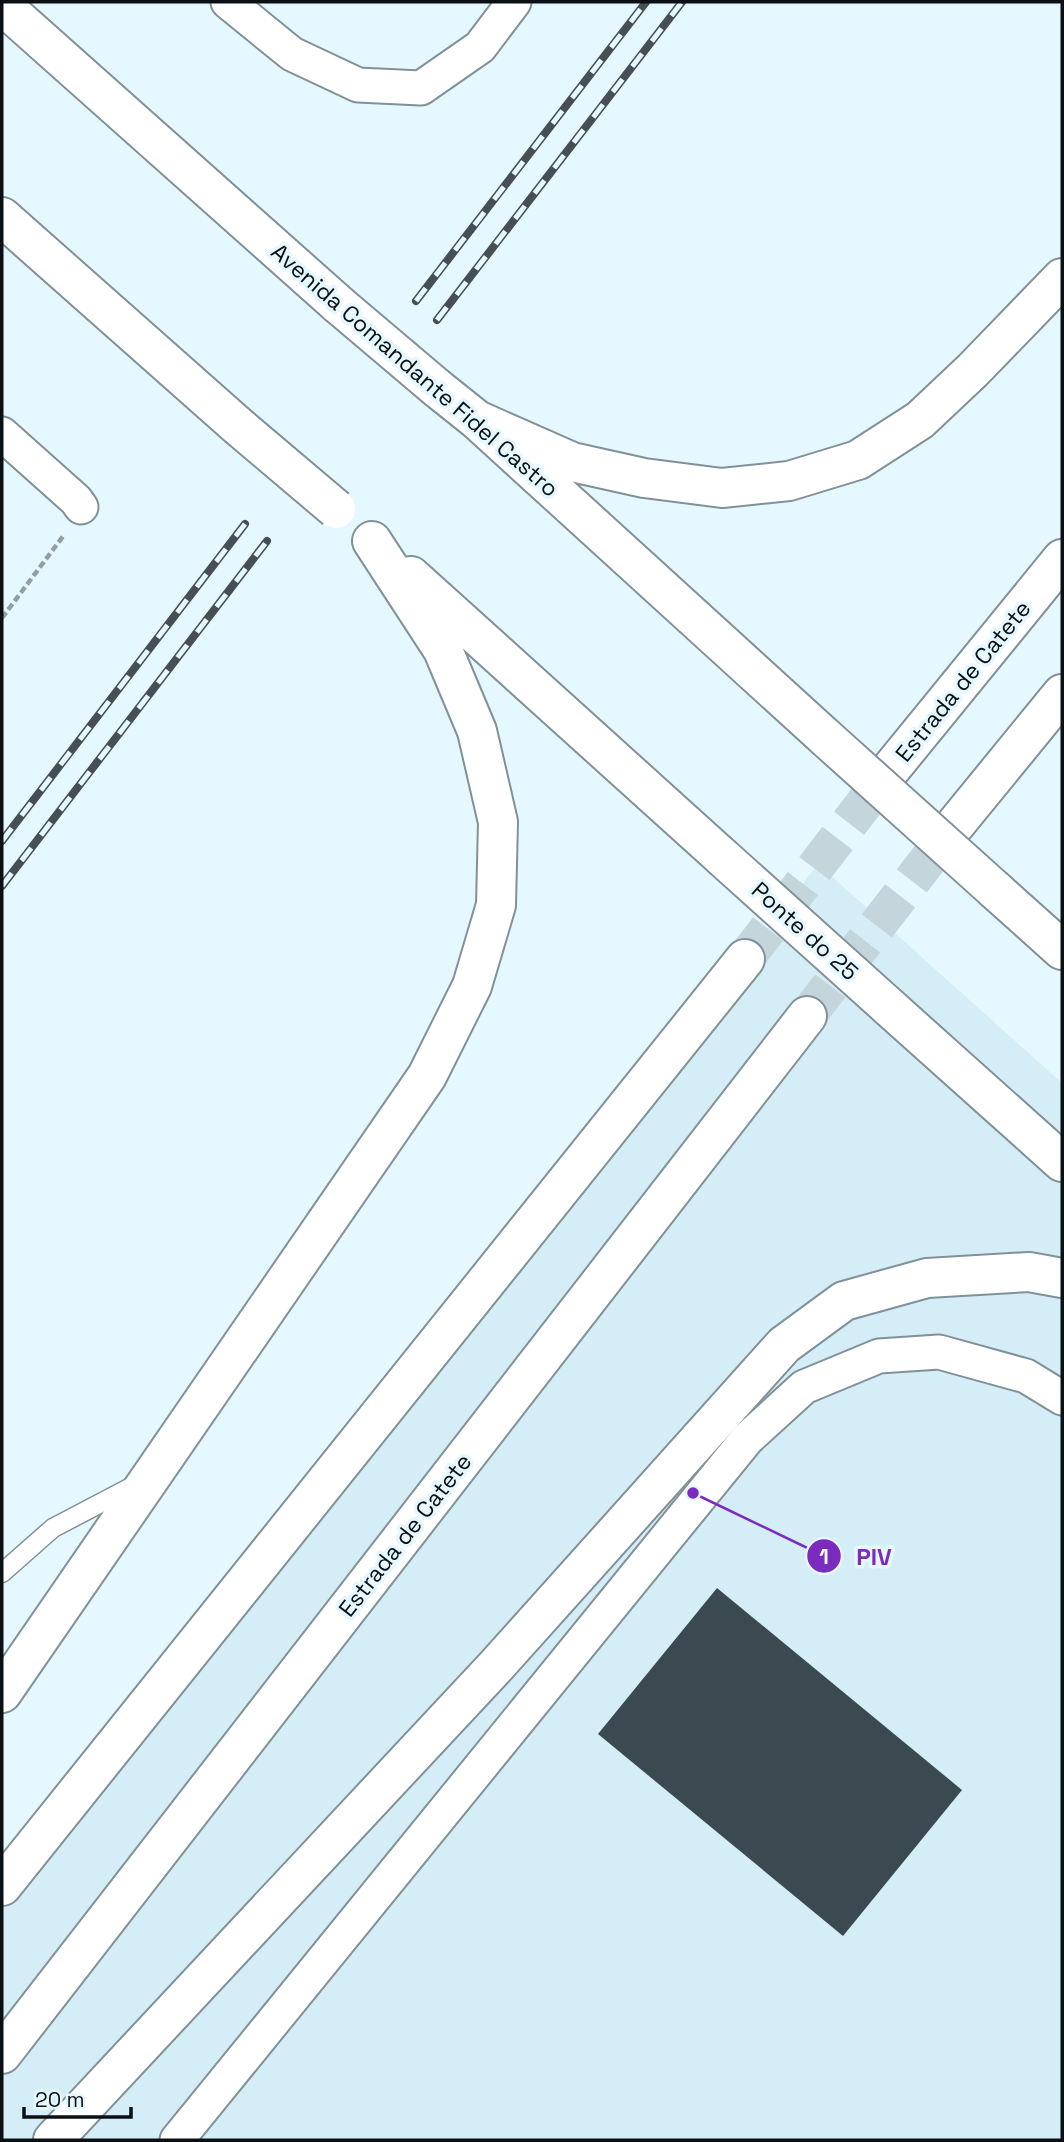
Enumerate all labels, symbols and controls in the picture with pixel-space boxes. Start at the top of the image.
street label: Avenida Comandante Fidel Castro [265,237,565,503]
street label: Estrada de Catete [889,594,1037,768]
street label: Ponte do 25 [745,875,865,987]
street label: Estrada de Catete [332,1447,478,1623]
callout: PIV [807,1534,906,1579]
text: PIV [856,1541,892,1572]
text: 1 [819,1543,829,1570]
scale bar [24,2076,131,2120]
text: 20 m [35,2086,85,2113]

